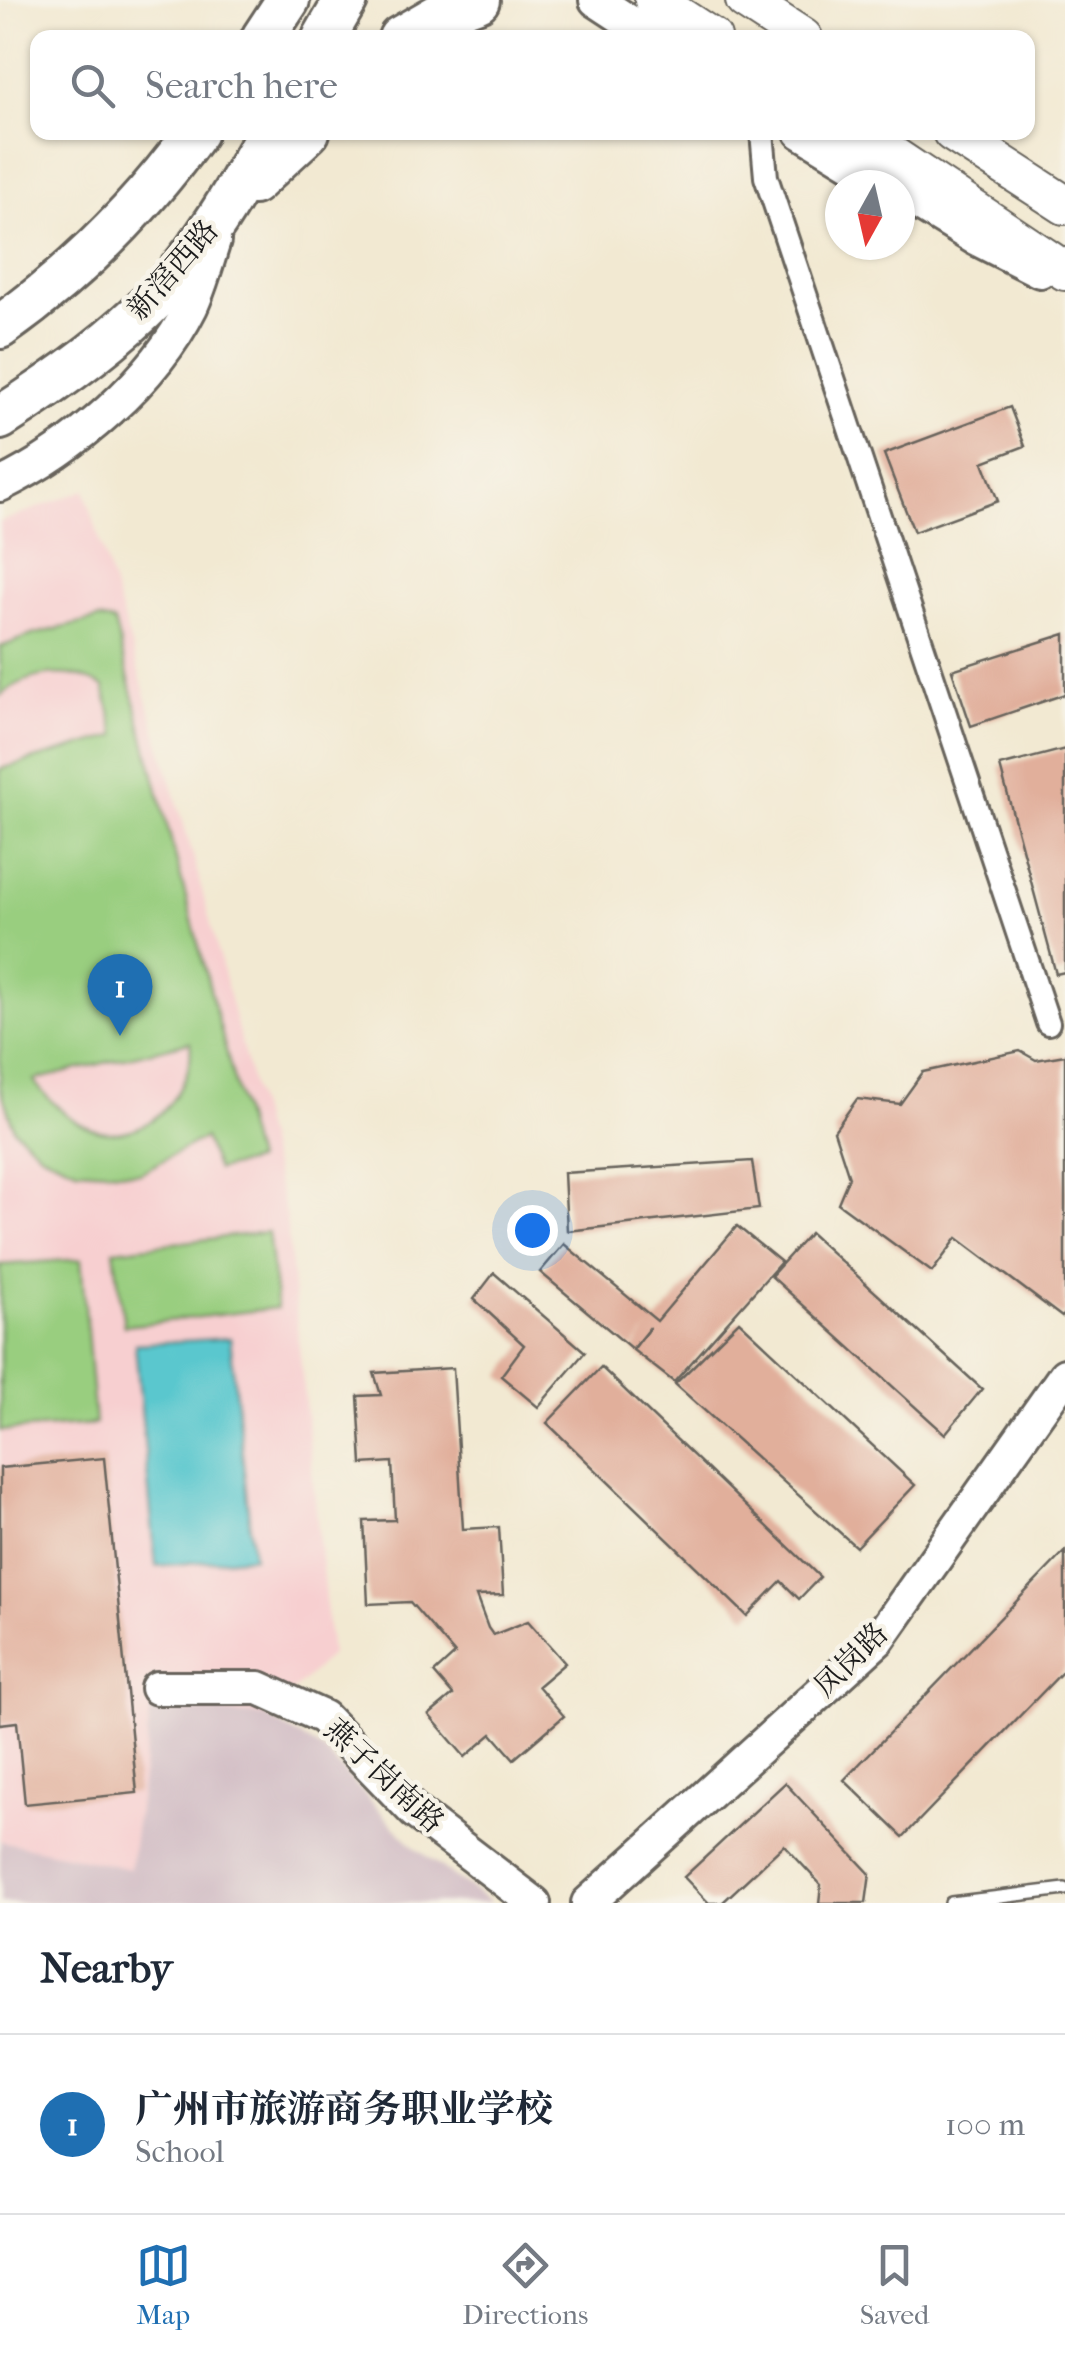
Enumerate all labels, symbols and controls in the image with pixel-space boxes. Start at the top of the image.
search box [30,30,1035,140]
icon: search [65,58,120,113]
text: Search here [145,63,338,108]
north arrow [825,170,915,260]
street label: 新滘西路 [120,213,226,327]
pin: 1 [88,954,152,1036]
your location [507,1205,558,1256]
street label: 凤岗路 [807,1616,895,1704]
street label: 燕子岗南路 [317,1712,451,1840]
text: Nearby [40,1944,172,1993]
text: 广州市旅游商务职业学校 [135,2087,553,2132]
text: 1 [67,2106,78,2143]
text: 100 m [945,2106,1025,2143]
text: School [135,2133,224,2170]
tab: Map [136,2238,191,2331]
tab: Directions [462,2238,588,2331]
tab: Saved [860,2238,929,2331]

